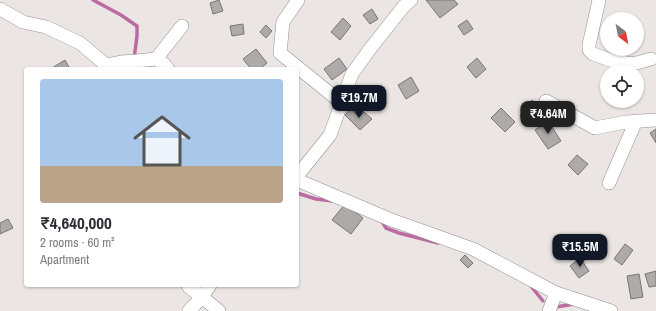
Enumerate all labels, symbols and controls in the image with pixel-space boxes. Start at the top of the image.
north arrow [600,12,644,56]
map controls [600,12,644,108]
button: locate [600,64,644,108]
pin: ₹19.7M [326,85,392,119]
text: ₹19.7M [340,89,378,106]
pin: ₹4.64M [515,101,581,135]
icon: home [126,105,198,177]
text: ₹4.64M [529,105,567,122]
text: ₹4,640,000 [40,211,112,234]
text: 2 rooms · 60 m² [40,234,115,251]
pin: ₹15.5M [547,234,613,268]
text: ₹15.5M [561,238,599,255]
text: Apartment [40,251,89,268]

